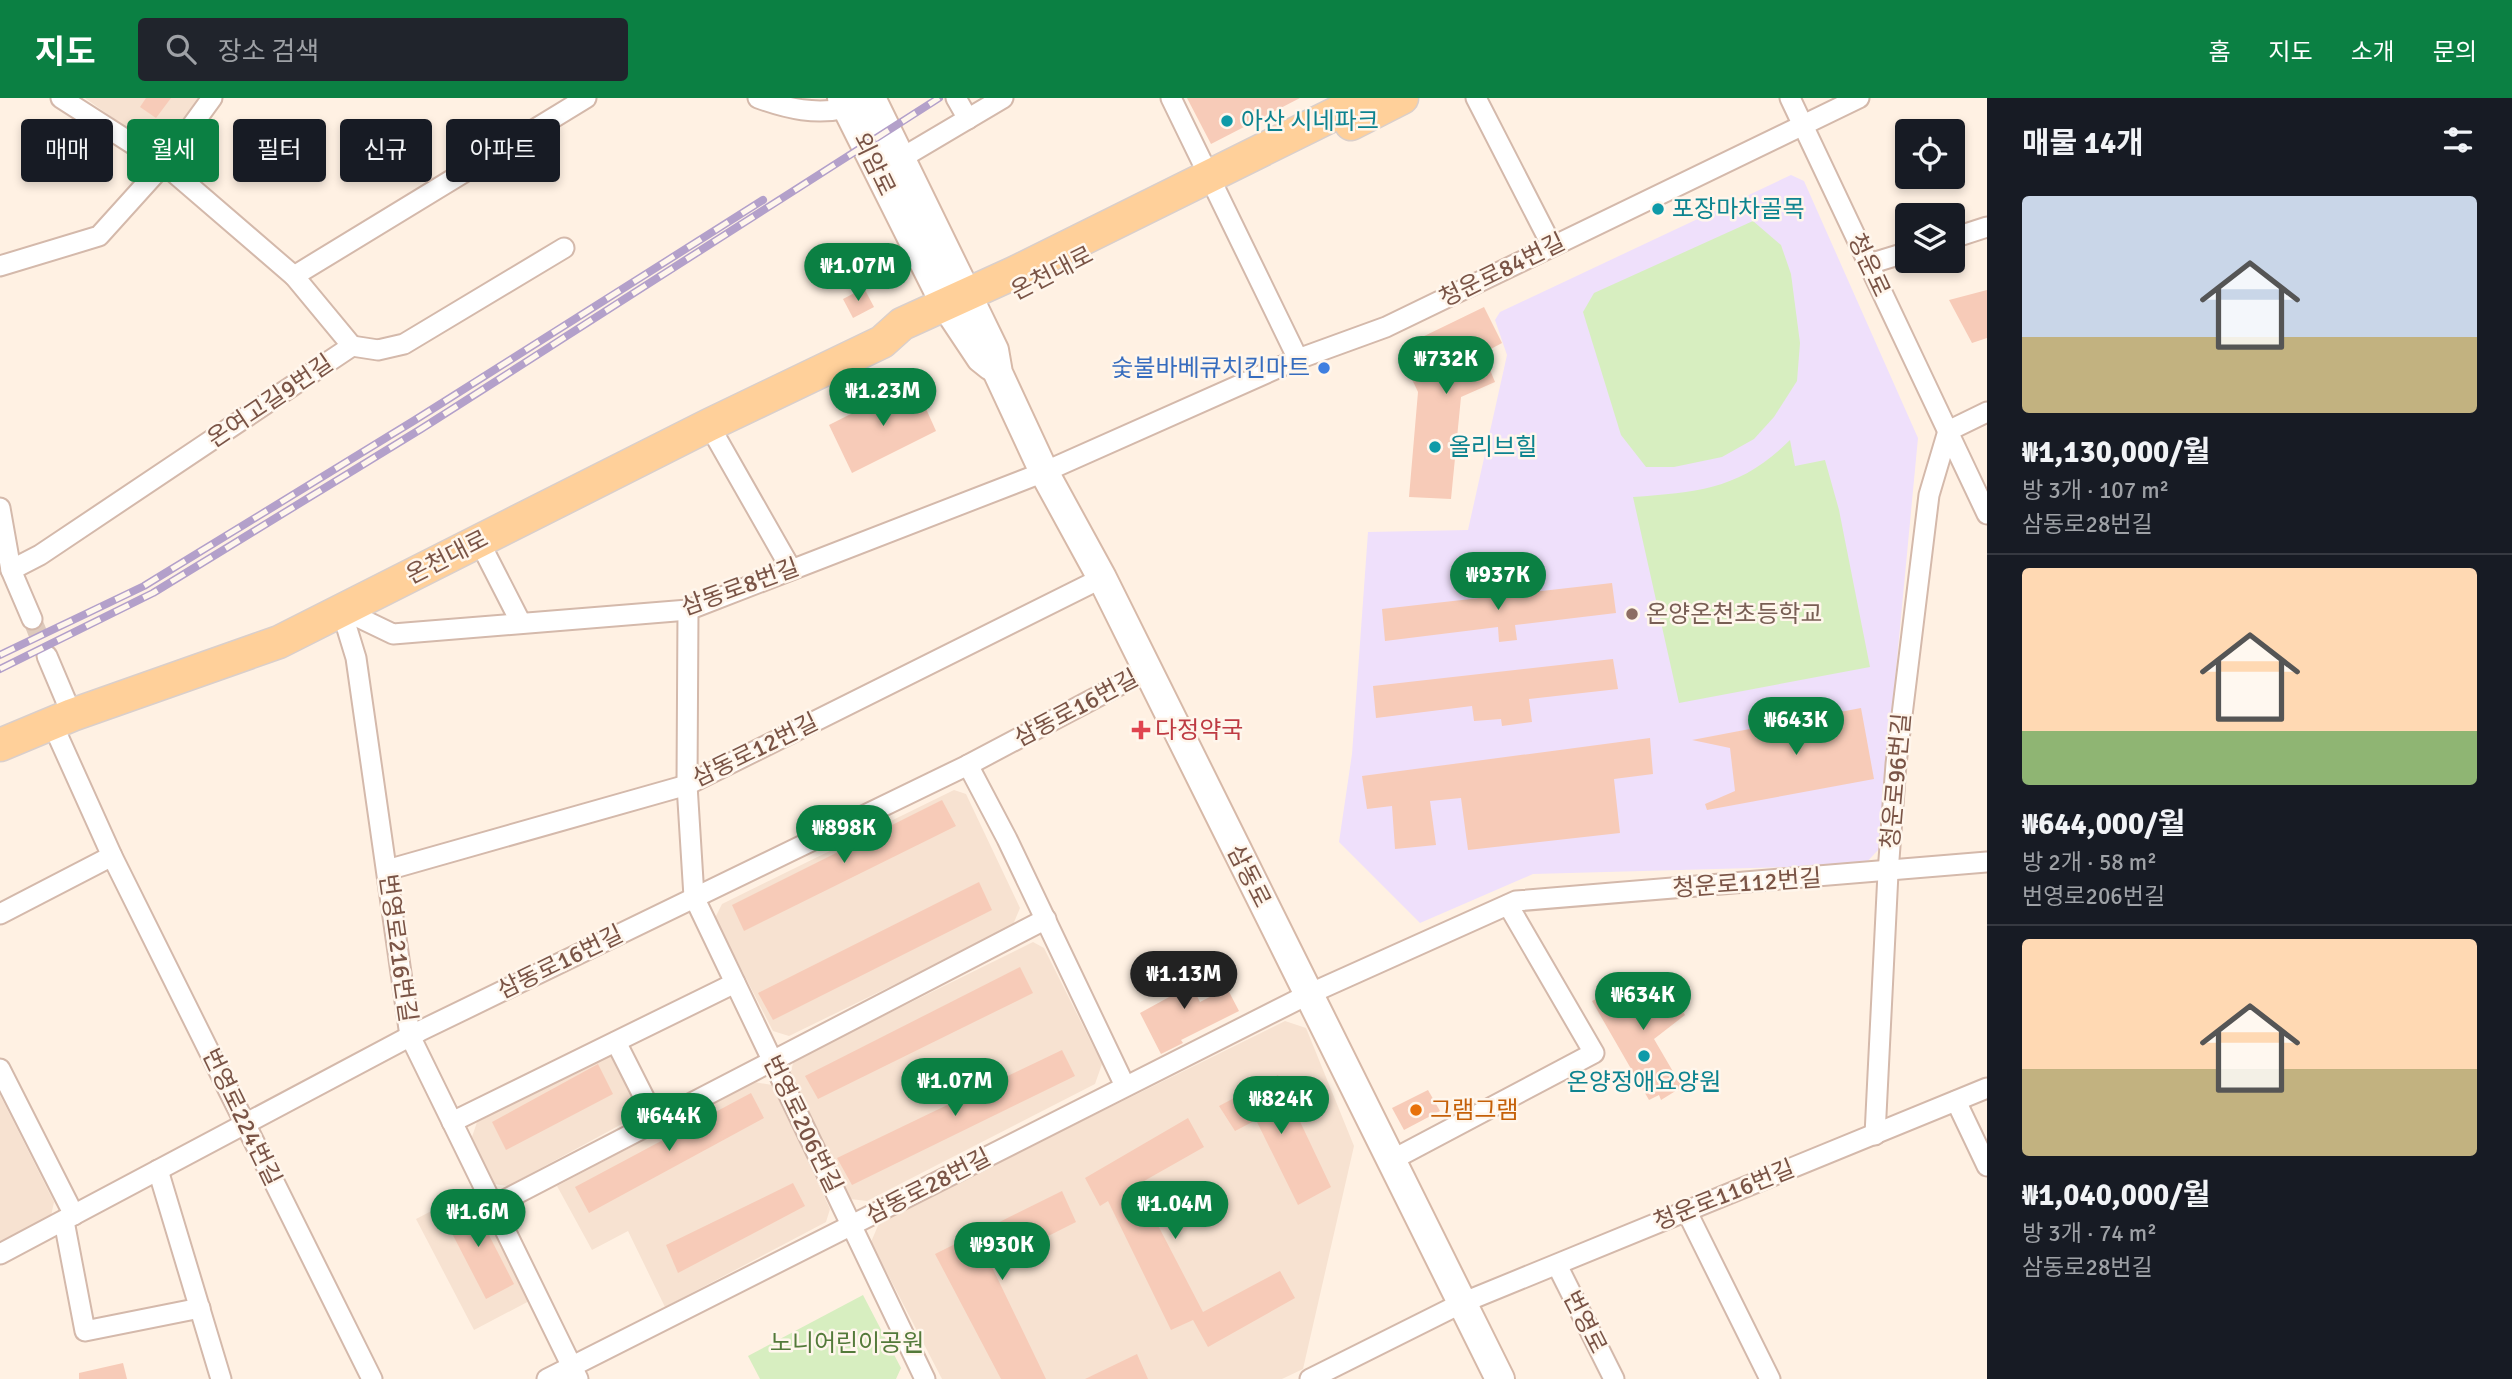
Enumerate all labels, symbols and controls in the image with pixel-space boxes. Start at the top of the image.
search box [138,18,628,81]
icon: search [162,30,200,68]
text: 지도 [35,32,96,73]
text: 장소 검색 [218,36,319,68]
text: 홈 [2208,37,2230,67]
text: 지도 [2268,37,2313,67]
text: 소개 [2351,37,2395,67]
text: 문의 [2433,37,2477,67]
place label: 아산 시네파크 [1241,106,1379,136]
marker: 아산 시네파크 [1219,113,1235,129]
chip: 매매 [21,119,113,182]
chip: 월세 [127,119,219,182]
chip: 필터 [233,119,326,182]
chip: 신규 [340,119,432,182]
chip: 아파트 [446,119,560,182]
map controls [1895,119,1965,273]
button: locate [1895,119,1965,189]
icon: filters [2439,121,2477,159]
text: 매물 14개 [2022,125,2144,162]
street label: 외암로 [846,128,902,200]
place label: 포장마차골목 [1672,194,1804,224]
marker: 포장마차골목 [1650,201,1666,217]
button: layers [1895,203,1965,273]
street label: 청운로84번길 [1434,227,1570,313]
street label: 청운로 [1841,229,1897,301]
street label: 온천대로 [1006,240,1098,306]
icon: home [2187,242,2313,368]
pin: ₩1.07M [801,244,915,303]
text: ₩1.07M [820,251,896,280]
pin: ₩732K [1397,336,1495,396]
text: ₩732K [1414,344,1478,373]
street label: 온여고길9번길 [201,348,339,454]
place label: 숯불바베큐치킨마트 [1111,353,1310,383]
marker: 숯불바베큐치킨마트 [1316,360,1332,376]
pin: ₩1.23M [826,368,940,428]
text: ₩1.23M [845,376,921,405]
place label: 올리브힐 [1449,432,1537,462]
text: ₩1,130,000/월 [2022,434,2210,471]
marker: 올리브힐 [1427,439,1443,455]
text: 방 3개 · 107 m² [2022,476,2169,505]
text: 삼동로28번길 [2022,510,2153,539]
street label: 온천대로 [401,524,493,590]
street label: 삼동로8번길 [677,552,803,622]
pin: ₩937K [1449,552,1547,612]
text: ₩937K [1466,560,1530,589]
place label: 온양온천초등학교 [1646,599,1823,629]
marker: 온양온천초등학교 [1624,606,1640,622]
icon: home [2187,614,2313,740]
street label: 삼동로16번길 [1009,663,1143,753]
pin: ₩643K [1747,698,1845,757]
text: ₩643K [1764,705,1828,734]
street label: 삼동로12번길 [687,707,823,793]
street label: 청운로96번길 [1875,712,1917,850]
place label: 다정약국 [1155,715,1243,745]
marker: 다정약국 [1133,722,1149,738]
pin: ₩898K [795,806,893,865]
text: ₩644,000/월 [2022,806,2185,843]
text: ₩898K [812,813,876,842]
street label: 삼동로 [1221,840,1277,912]
text: 방 2개 · 58 m² [2022,848,2157,877]
street label: 청운로112번길 [1671,863,1823,903]
street label: 번영로216번길 [373,872,423,1024]
text: 번영로206번길 [2022,882,2165,911]
street label: 삼동로16번길 [492,919,628,1005]
pin: ₩1.13M [1127,951,1241,1011]
text: ₩1.13M [1146,959,1222,988]
pin: ₩634K [1594,972,1692,1032]
text: ₩634K [1611,980,1675,1009]
icon: home [2187,985,2313,1111]
street label: 번영로224번길 [196,1043,288,1191]
marker: 온양정애요양원 [1636,1048,1652,1064]
street label: 번영로206번길 [757,1050,849,1198]
pin: ₩1.07M [898,1058,1012,1118]
text: ₩1.07M [917,1066,993,1095]
place label: 온양정애요양원 [1567,1067,1721,1097]
pin: ₩824K [1232,1076,1330,1136]
text: ₩824K [1249,1084,1313,1113]
pin: ₩644K [620,1094,718,1153]
place label: 그램그램 [1430,1095,1518,1125]
text: ₩644K [637,1101,701,1130]
marker: 그램그램 [1408,1102,1424,1118]
street label: 삼동로28번길 [860,1142,996,1230]
street label: 청운로116번길 [1649,1153,1799,1237]
text: ₩1,040,000/월 [2022,1177,2210,1214]
pin: ₩1.04M [1118,1182,1232,1241]
text: ₩1.04M [1137,1189,1213,1218]
pin: ₩1.6M [429,1190,527,1249]
text: ₩1.6M [446,1197,510,1226]
text: 방 3개 · 74 m² [2022,1219,2157,1248]
pin: ₩930K [953,1222,1051,1282]
text: ₩930K [970,1230,1034,1259]
text: 삼동로28번길 [2022,1253,2153,1282]
street label: 번영로 [1557,1286,1613,1358]
park label: 노니어린이공원 [770,1328,924,1358]

